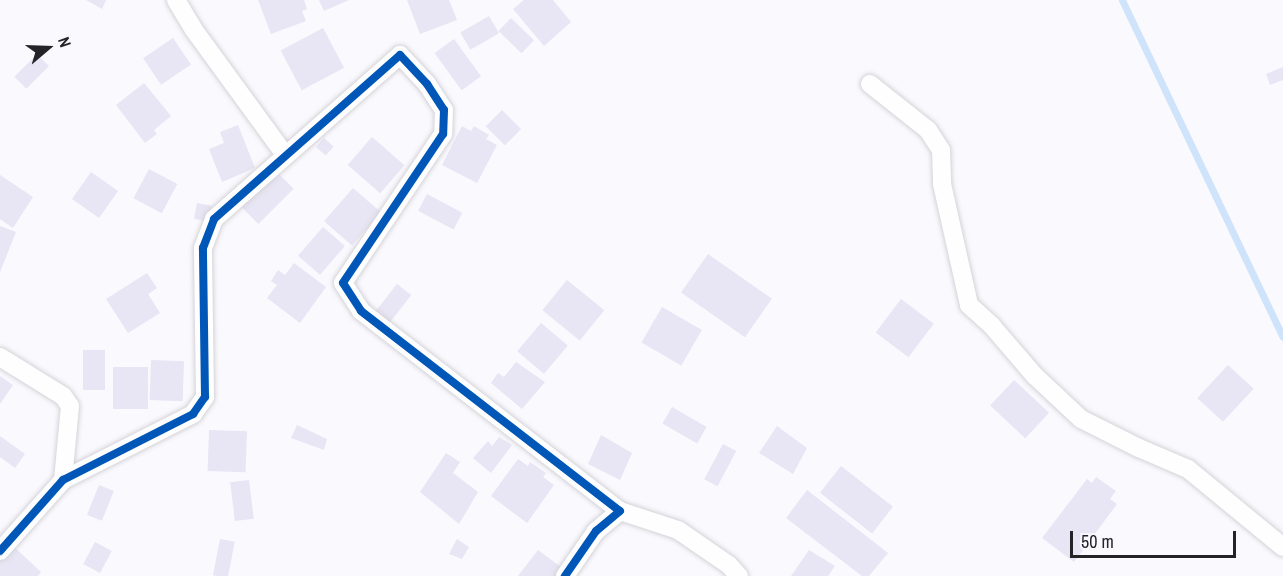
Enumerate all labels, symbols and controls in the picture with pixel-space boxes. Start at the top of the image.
north arrow [18,18,78,78]
text: N [53,34,77,50]
scale bar [1073,519,1240,557]
text: 50 m [1081,529,1114,554]

